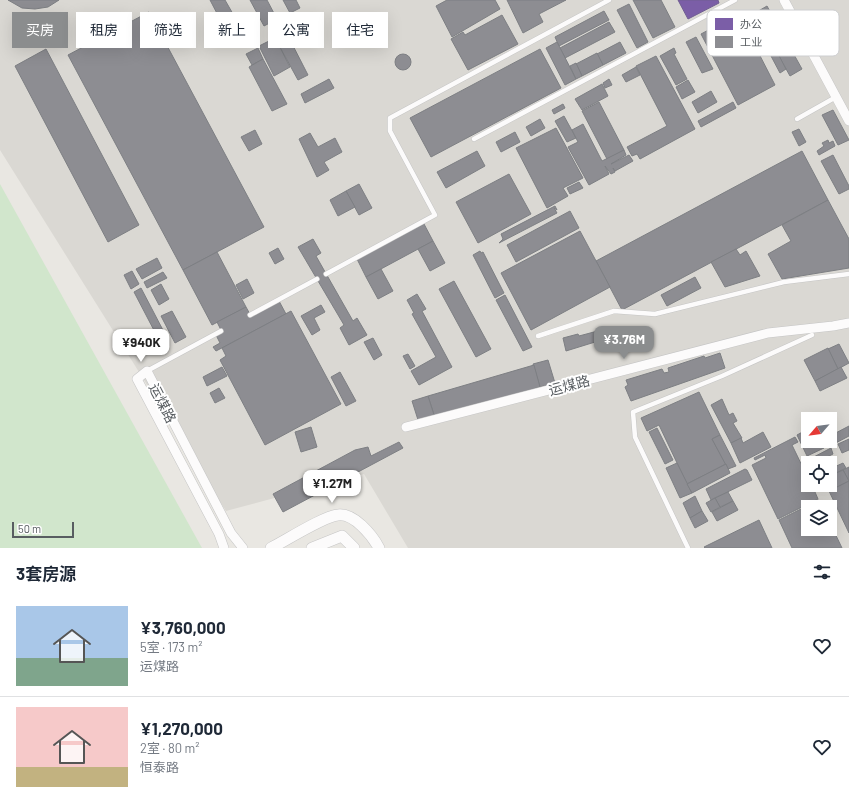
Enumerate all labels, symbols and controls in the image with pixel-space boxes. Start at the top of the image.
legend [707,10,839,56]
chip: 买房 [12,12,68,48]
chip: 租房 [76,12,132,48]
chip: 筛选 [140,12,196,48]
chip: 新上 [204,12,260,48]
chip: 公寓 [268,12,324,48]
chip: 住宅 [332,12,388,48]
text: 办公 [740,17,762,30]
text: 工业 [740,35,762,48]
pin: ¥3.76M [591,326,657,360]
pin: ¥940K [113,329,169,363]
text: ¥3.76M [603,331,645,347]
text: ¥940K [121,334,161,350]
street label: 运煤路 [547,371,591,399]
street label: 运煤路 [146,380,180,426]
north arrow [801,412,837,448]
map controls [801,412,837,536]
button: locate [801,456,837,492]
pin: ¥1.27M [299,470,365,504]
text: ¥1.27M [312,475,352,491]
button: layers [801,500,837,536]
scale bar [12,520,74,539]
text: 50 m [18,522,41,535]
icon: filters [811,561,833,583]
text: 3套房源 [16,563,76,583]
text: ¥3,760,000 [140,617,226,637]
icon: home [48,622,96,670]
icon: heart [811,635,833,657]
text: 5室 · 173 m² [140,639,203,655]
text: 运煤路 [140,658,179,674]
text: ¥1,270,000 [140,718,223,738]
icon: home [48,723,96,771]
icon: heart [811,736,833,758]
text: 2室 · 80 m² [140,740,200,756]
text: 恒泰路 [140,759,179,775]

